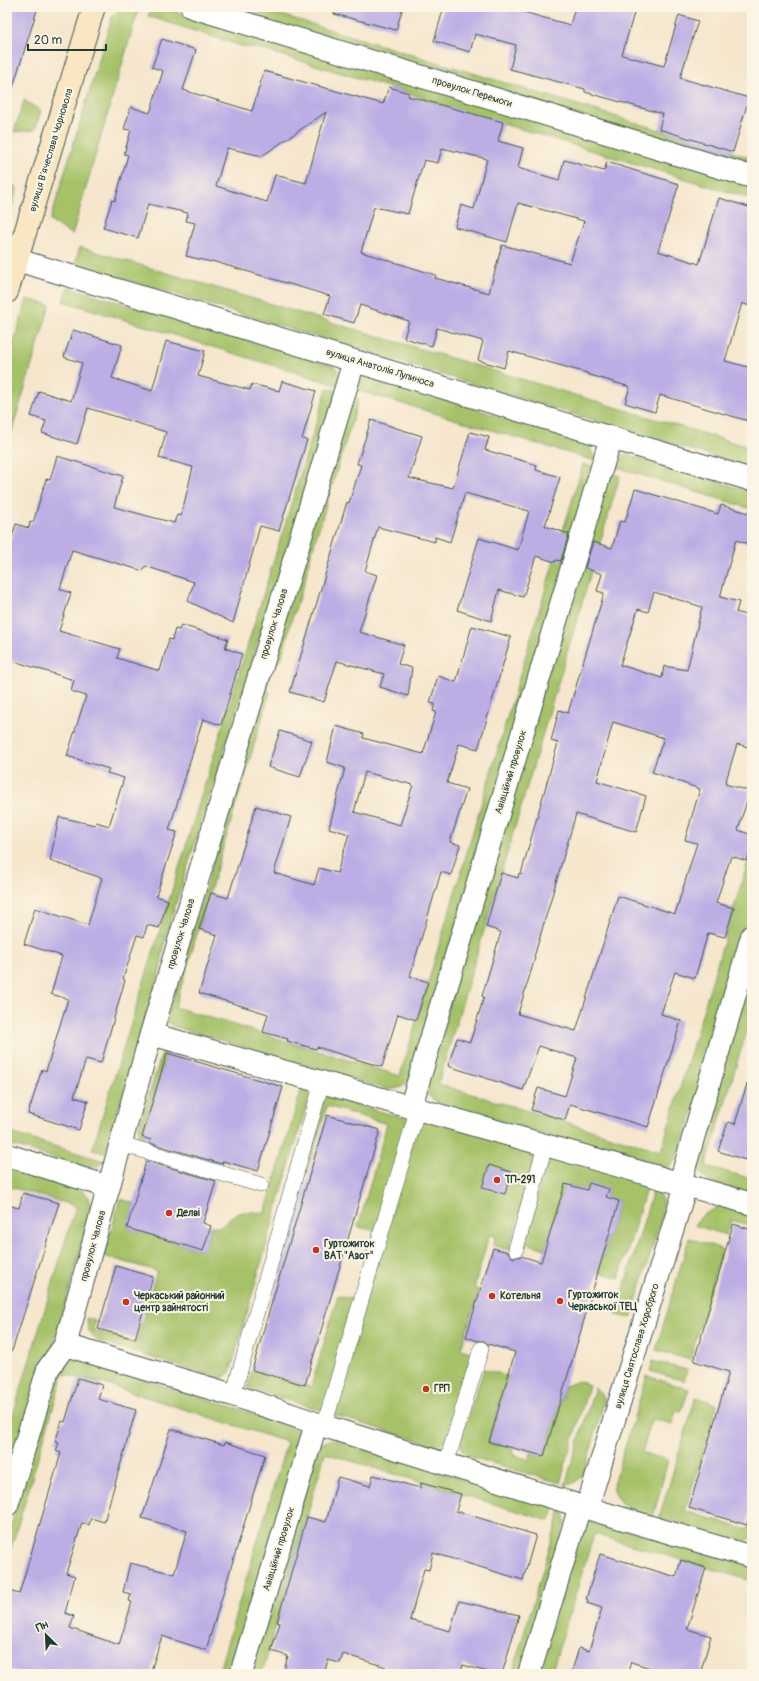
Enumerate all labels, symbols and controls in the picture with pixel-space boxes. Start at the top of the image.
scale bar [28,26,106,52]
text: 20 m [34,33,63,48]
street label: провулок Перемоги [431,74,514,110]
street label: вулиця Вʼячеслава Чорновола [27,87,76,213]
street label: вулиця Анатолія Лупиноса [325,346,436,390]
street label: провулок Чалова [258,587,291,661]
street label: Авіаційний провулок [493,729,529,815]
street label: провулок Чалова [165,897,198,971]
place label: ТП-291 [504,1174,536,1186]
marker: ТП-291 [492,1175,502,1185]
place label: Делві [176,1207,200,1219]
marker: Делві [164,1208,174,1218]
street label: провулок Чалова [78,1209,108,1283]
place label: Гуртожиток ВАТ "Азот" [324,1238,375,1262]
marker: Гуртожиток ВАТ "Азот" [311,1245,321,1255]
street label: вулиця Святослава Хороброго [612,1281,662,1410]
place label: Гуртожиток Черкаської ТЕЦ [568,1289,638,1313]
place label: Черкаський районний центр зайнятості [134,1290,225,1314]
place label: Котельня [500,1290,541,1302]
marker: Котельня [487,1291,497,1301]
marker: Гуртожиток Черкаської ТЕЦ [555,1296,565,1306]
marker: Черкаський районний центр зайнятості [121,1297,131,1307]
place label: ГРП [434,1383,450,1395]
marker: ГРП [421,1384,431,1394]
street label: Авіаційний провулок [261,1506,297,1592]
north arrow [26,1615,66,1655]
text: Пн [34,1618,51,1635]

